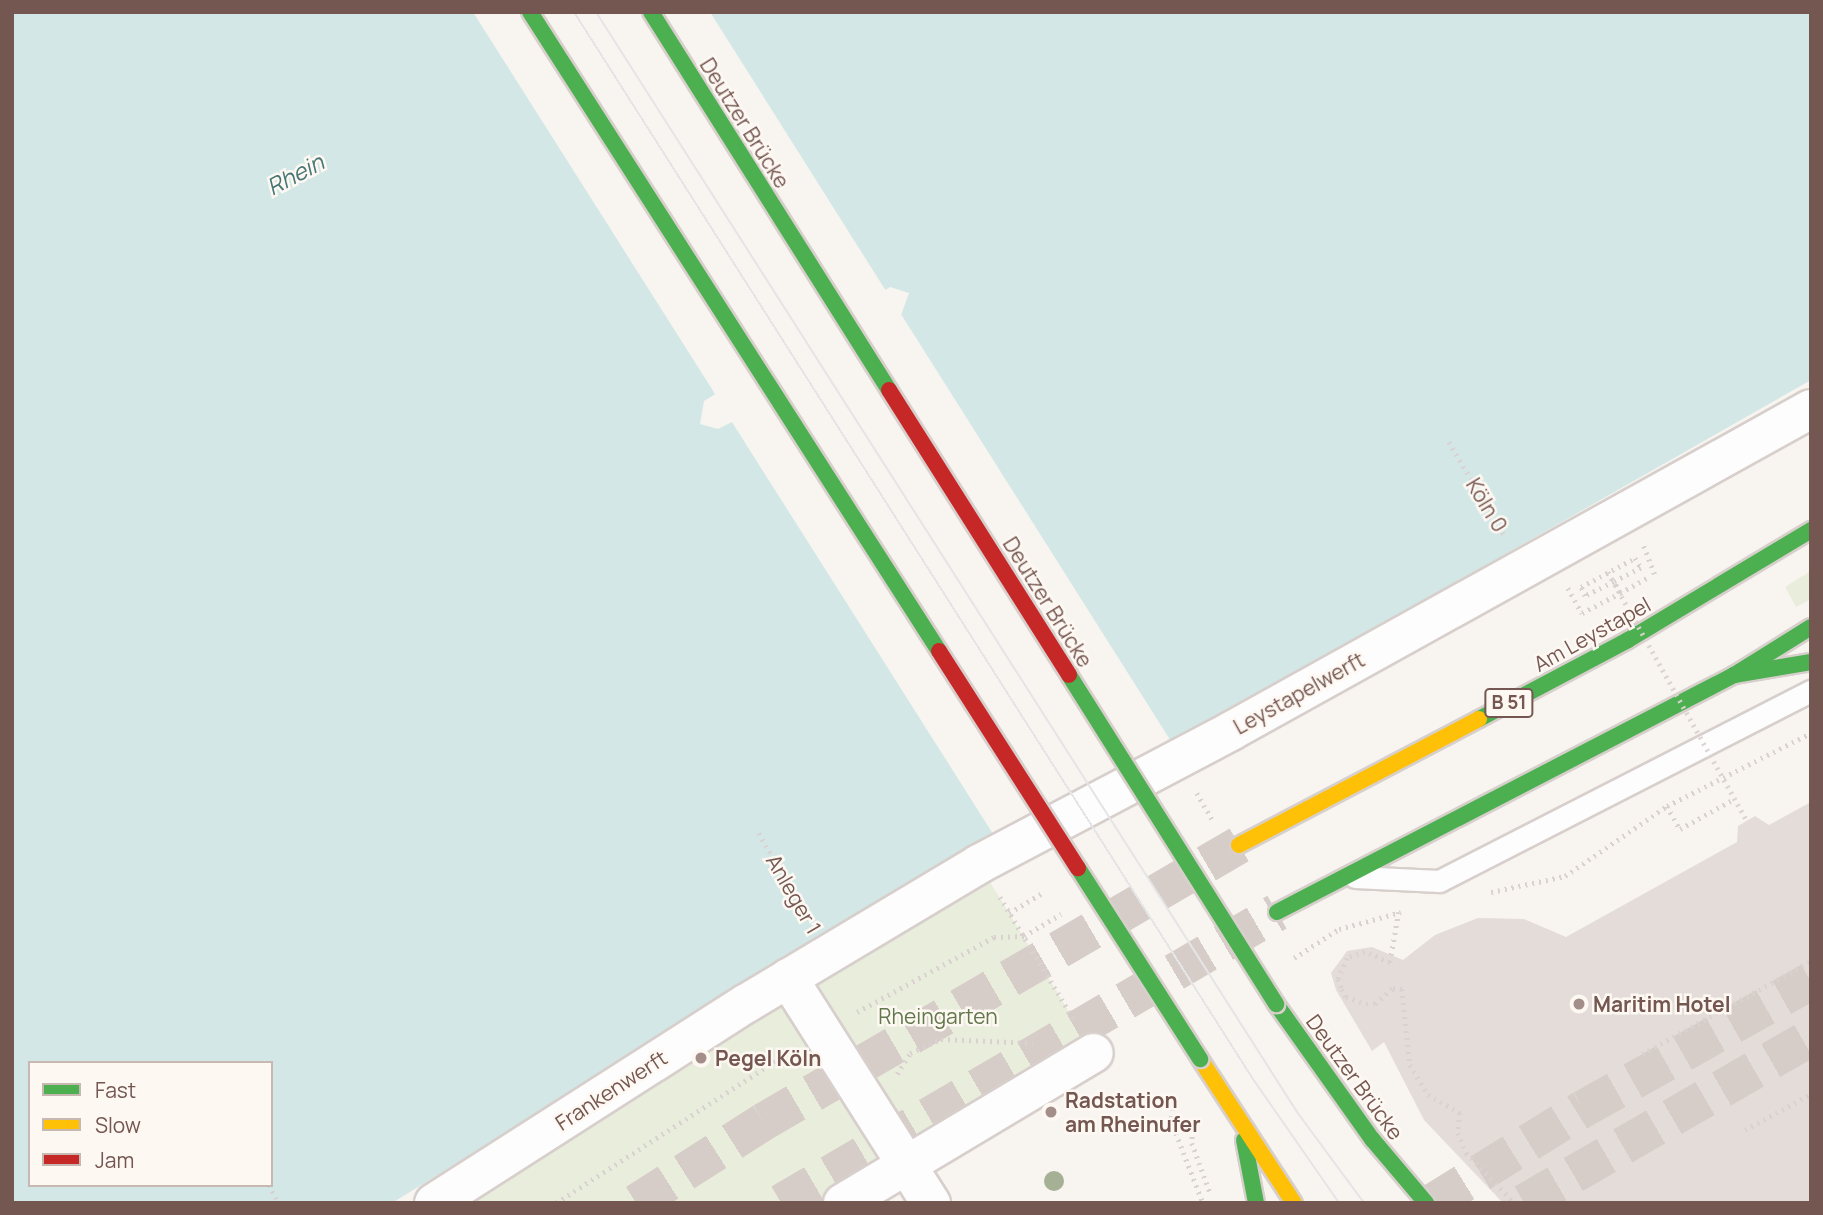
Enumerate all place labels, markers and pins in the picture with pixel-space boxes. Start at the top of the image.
place label: Maritim Hotel [1593,991,1731,1017]
marker: Maritim Hotel [1571,996,1587,1012]
place label: Pegel Köln [715,1045,821,1071]
marker: Pegel Köln [693,1050,709,1066]
place label: Radstation am Rheinufer [1065,1087,1201,1137]
marker: Radstation am Rheinufer [1043,1104,1059,1120]

